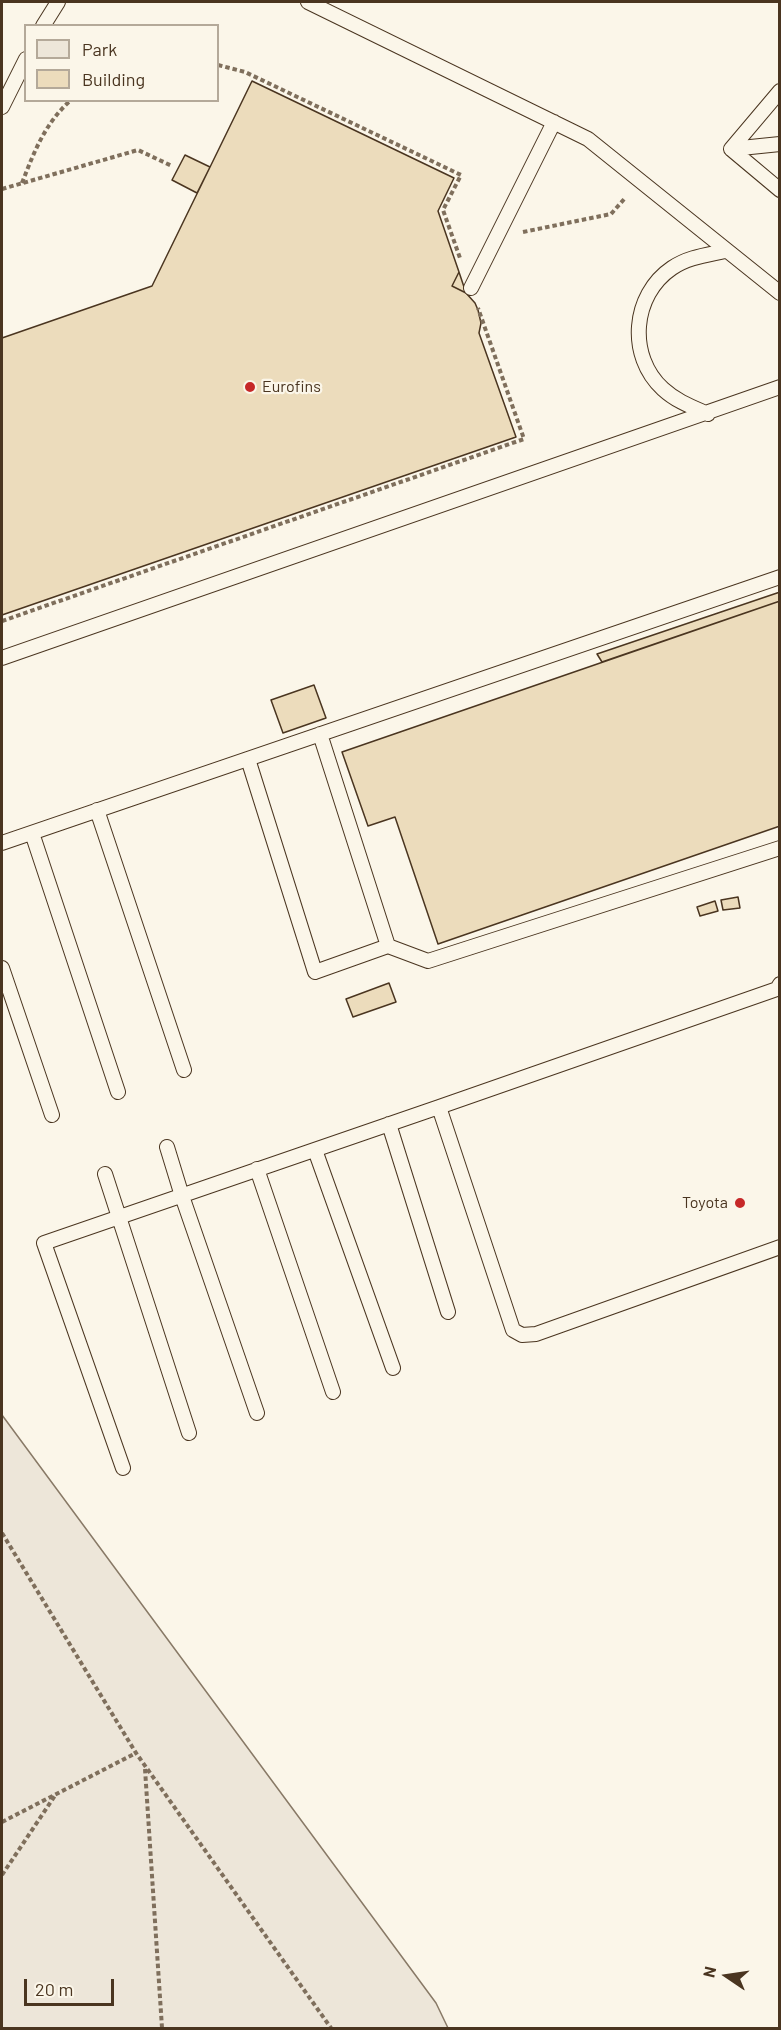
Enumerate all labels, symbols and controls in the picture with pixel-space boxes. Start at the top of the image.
legend [24,24,219,102]
text: Park [82,38,117,60]
text: Building [82,68,145,90]
place label: Eurofins [262,377,321,397]
marker: Eurofins [243,380,257,394]
place label: Toyota [682,1193,728,1213]
marker: Toyota [733,1196,747,1210]
north arrow [697,1946,757,2006]
text: N [699,1965,719,1979]
scale bar [27,1967,117,2005]
text: 20 m [35,1978,73,2000]

